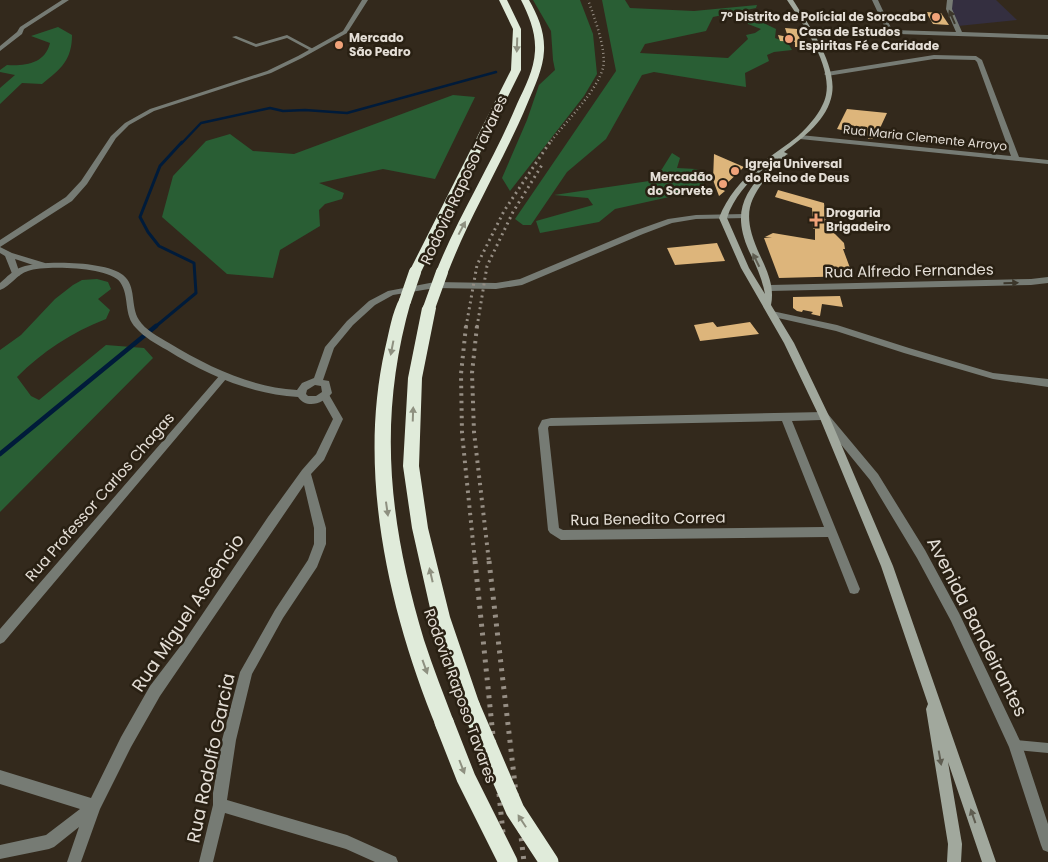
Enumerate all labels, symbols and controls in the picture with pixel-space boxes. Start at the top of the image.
place label: 7º Distrito de Polícial de Sorocaba [721,8,926,25]
one-way arrow [948,10,956,24]
marker: 7º Distrito de Polícial de Sorocaba [930,11,942,23]
place label: Casa de Estudos Espiritas Fé e Caridade [799,23,940,54]
place label: Mercado São Pedro [349,29,411,60]
marker: Casa de Estudos Espiritas Fé e Caridade [783,33,795,45]
one-way arrow [512,38,520,54]
marker: Mercado São Pedro [333,39,345,51]
street label: Rodovia Raposo Tavares [415,92,512,268]
street label: Rua Maria Clemente Arroyo [842,120,1008,155]
place label: Igreja Universal do Reino de Deus [745,155,850,186]
marker: Igreja Universal do Reino de Deus [729,165,741,177]
place label: Mercadão do Sorvete [647,168,714,199]
marker: Mercadão do Sorvete [717,178,729,190]
place label: Drogaria Brigadeiro [826,204,891,235]
marker: Drogaria Brigadeiro [810,214,822,226]
one-way arrow [458,220,466,235]
one-way arrow [752,253,760,267]
street label: Rua Alfredo Fernandes [824,259,994,282]
one-way arrow [1003,278,1019,286]
one-way arrow [388,340,396,356]
one-way arrow [410,406,418,422]
street label: Rua Professor Carlos Chagas [20,408,179,586]
one-way arrow [383,502,391,518]
street label: Rua Benedito Correa [570,507,726,530]
street label: Rua Miguel Ascêncio [125,529,250,697]
street label: Avenida Bandeirantes [921,533,1034,721]
one-way arrow [427,567,435,582]
street label: Rodovia Raposo Tavares [419,605,502,786]
one-way arrow [421,660,429,675]
street label: Rua Rodolfo Garcia [180,671,241,845]
one-way arrow [937,751,945,767]
one-way arrow [458,760,466,775]
one-way arrow [969,808,977,823]
one-way arrow [518,814,527,828]

